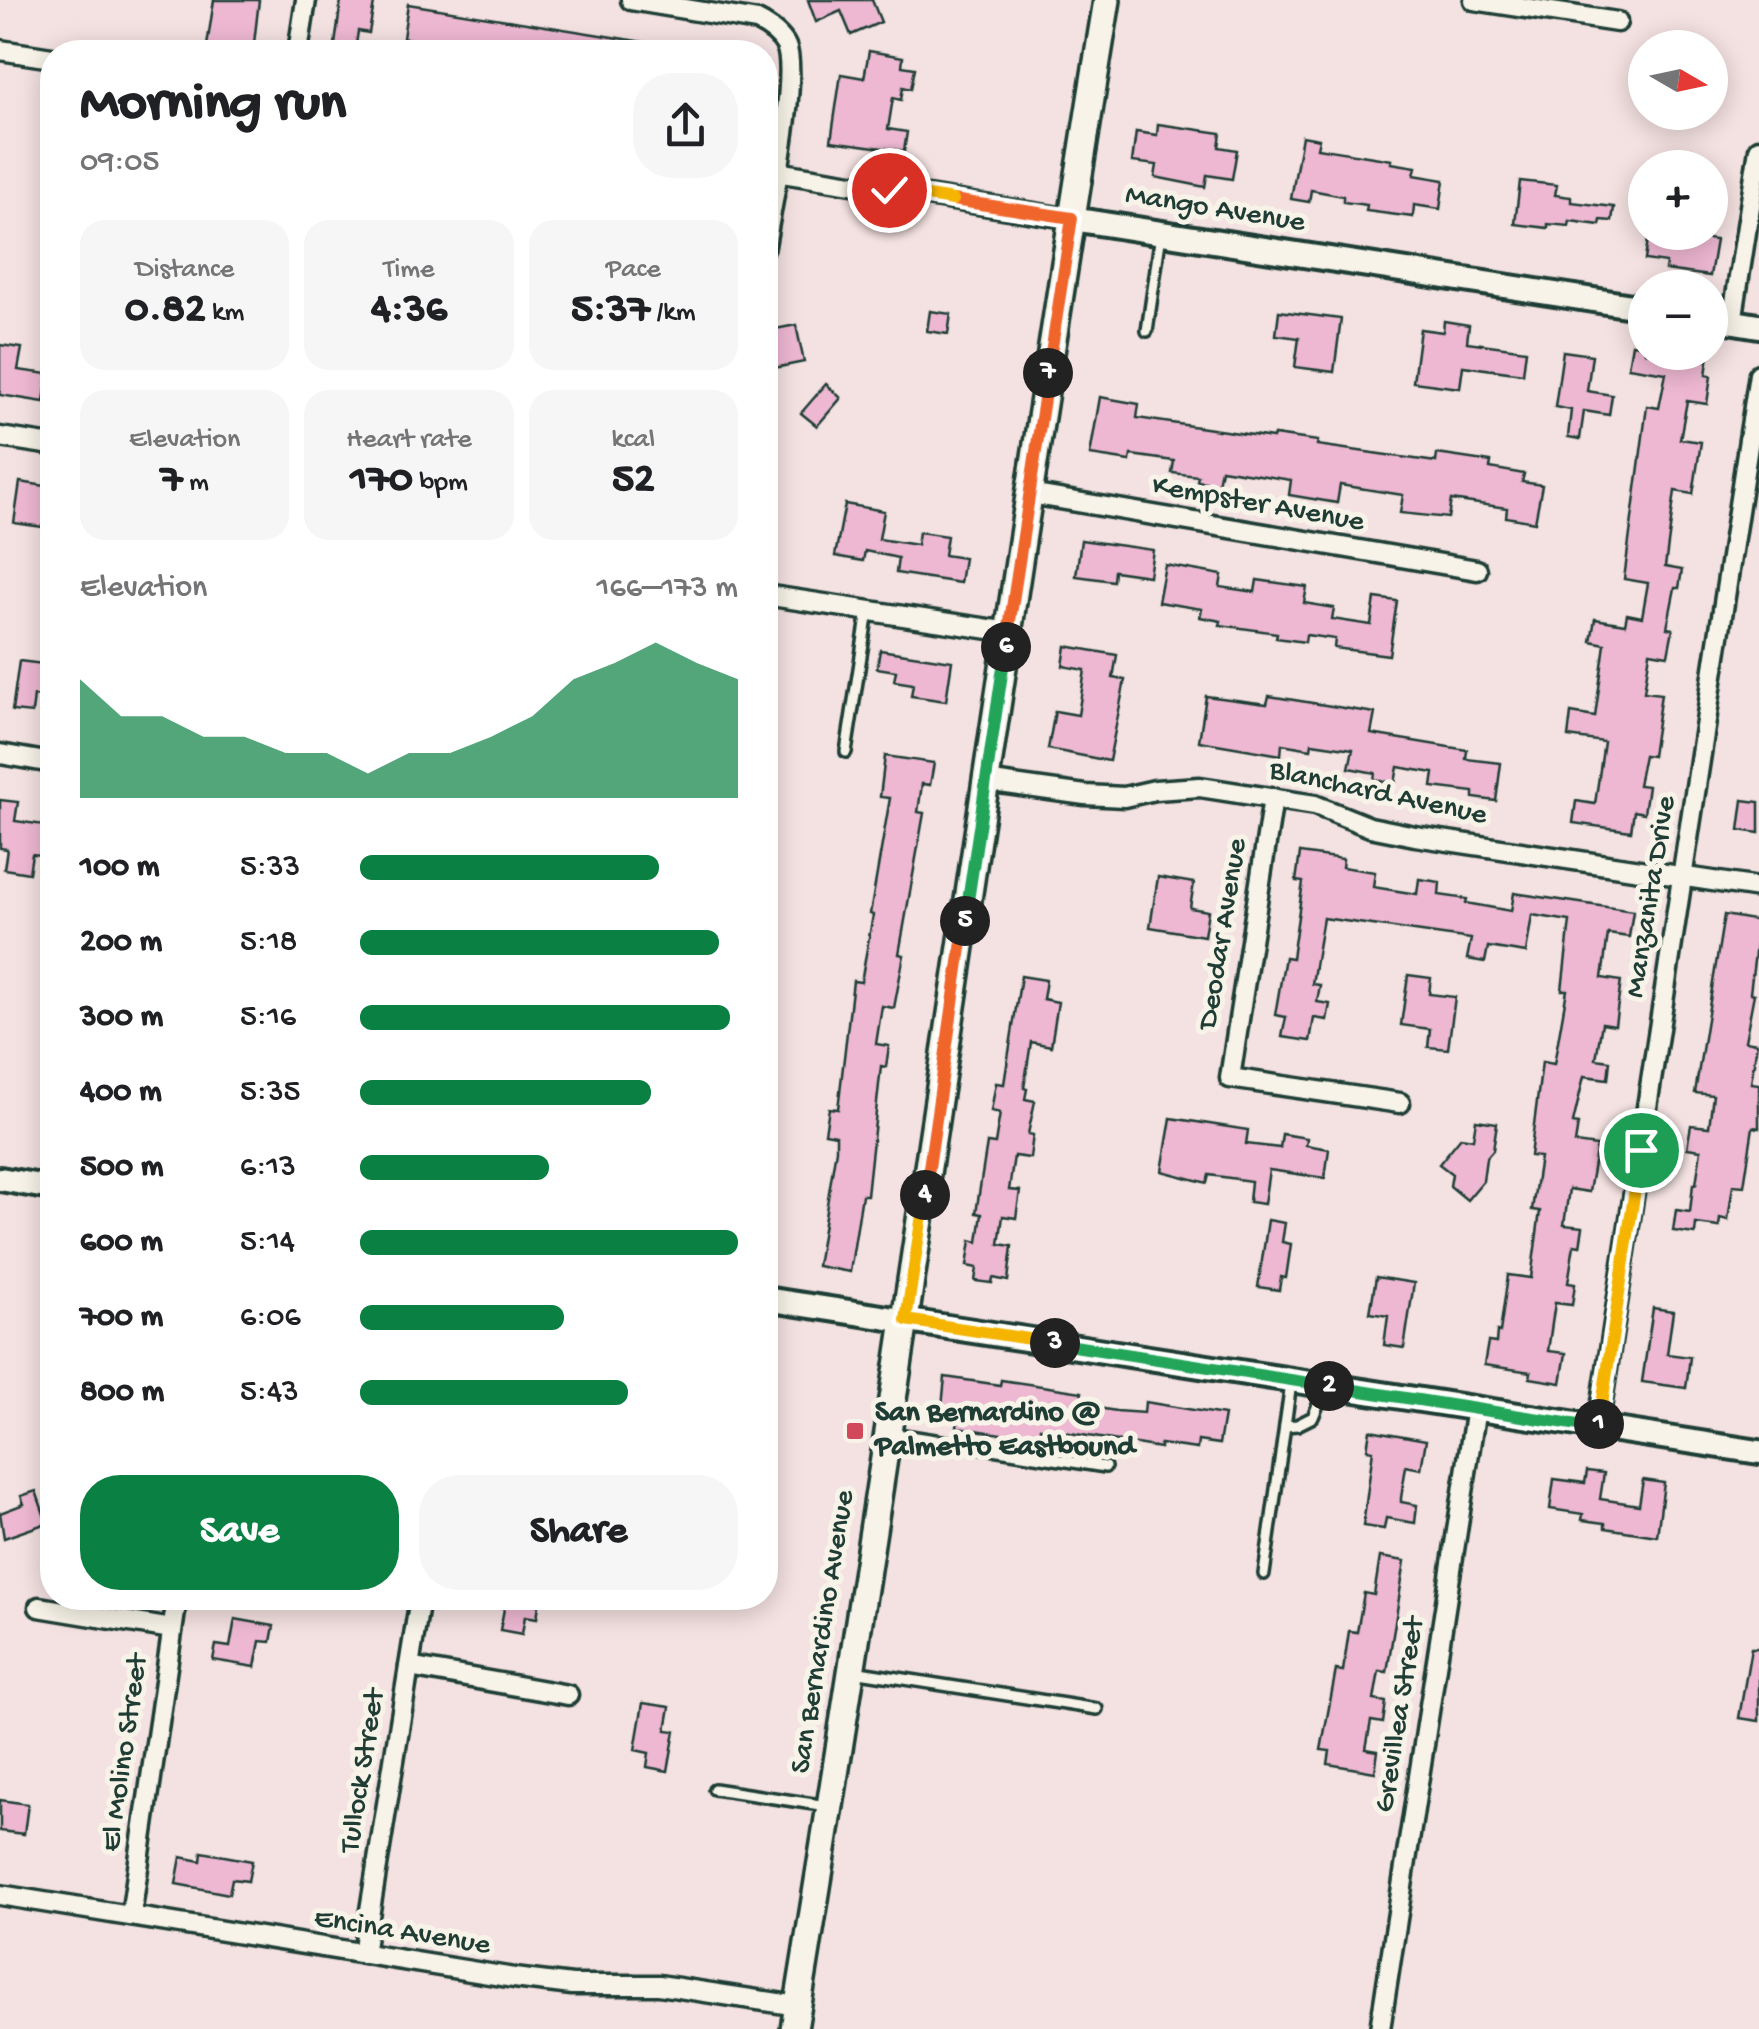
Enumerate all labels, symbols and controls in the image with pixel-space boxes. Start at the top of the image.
north arrow [1628,30,1728,130]
map controls [1628,30,1728,370]
button: share [633,73,738,178]
text: Morning run [80,74,346,138]
text: 09:05 [80,144,159,182]
pin [847,148,932,233]
button: + [1628,150,1728,250]
icon: check [862,163,917,218]
street label: Mango Avenue [1123,179,1308,242]
text: Distance [135,254,234,287]
text: Time [383,254,435,287]
text: Pace [606,254,661,287]
button: − [1628,270,1728,370]
text: 0.82 [125,287,205,336]
text: 4:36 [371,287,447,336]
text: 5:37 [571,287,650,336]
text: km [205,297,244,330]
text: /km [650,297,696,330]
pin: 7 [1023,348,1073,398]
text: 7 [1041,356,1055,389]
text: Elevation [129,424,240,457]
text: Heart rate [346,424,472,457]
text: kcal [611,424,655,457]
text: 7 [160,457,182,506]
text: 170 [350,457,413,506]
text: 52 [612,457,655,506]
text: m [182,467,209,500]
text: bpm [413,467,468,500]
street label: Kempster Avenue [1149,469,1367,541]
text: Elevation [80,570,207,608]
text: 166–173 m [597,570,738,608]
pin: 6 [981,622,1031,672]
text: 6 [999,630,1013,663]
street label: Blanchard Avenue [1265,754,1490,834]
street label: Manzanita Drive [1619,793,1685,1000]
street label: Deodar Avenue [1191,836,1256,1034]
text: 100 m [80,849,160,887]
text: 5:33 [240,849,300,887]
pin: 5 [940,896,990,946]
text: 5 [958,904,972,937]
text: 200 m [80,924,162,962]
text: 5:18 [240,924,297,962]
text: 300 m [80,999,163,1037]
text: 5:16 [240,999,296,1037]
text: 400 m [80,1074,162,1112]
text: 5:35 [240,1074,300,1112]
pin [1599,1108,1684,1193]
icon: arrive [1614,1123,1669,1178]
text: 500 m [80,1149,163,1187]
text: 6:13 [240,1149,296,1187]
pin: 4 [900,1170,950,1220]
text: 4 [918,1178,932,1211]
text: 600 m [80,1224,163,1262]
text: 5:14 [240,1224,295,1262]
text: 700 m [80,1299,163,1337]
text: 6:06 [240,1299,301,1337]
pin: 3 [1030,1318,1080,1368]
text: 3 [1048,1326,1062,1359]
pin: 2 [1304,1361,1354,1411]
text: 2 [1322,1369,1336,1402]
text: 800 m [80,1374,164,1412]
text: 5:43 [240,1374,299,1412]
place label: San Bernardino @ Palmetto Eastbound [873,1397,1138,1466]
pin: 1 [1574,1399,1624,1449]
text: 1 [1593,1407,1605,1440]
marker: San Bernardino @ Palmetto Eastbound [844,1420,866,1442]
button: Save [80,1475,399,1590]
button: Share [419,1475,738,1590]
street label: San Bernardino Avenue [784,1487,864,1776]
street label: Grevillea Street [1368,1612,1434,1815]
street label: El Molino Street [95,1649,158,1854]
street label: Tullock Street [333,1684,395,1857]
street label: Encina Avenue [311,1902,493,1964]

